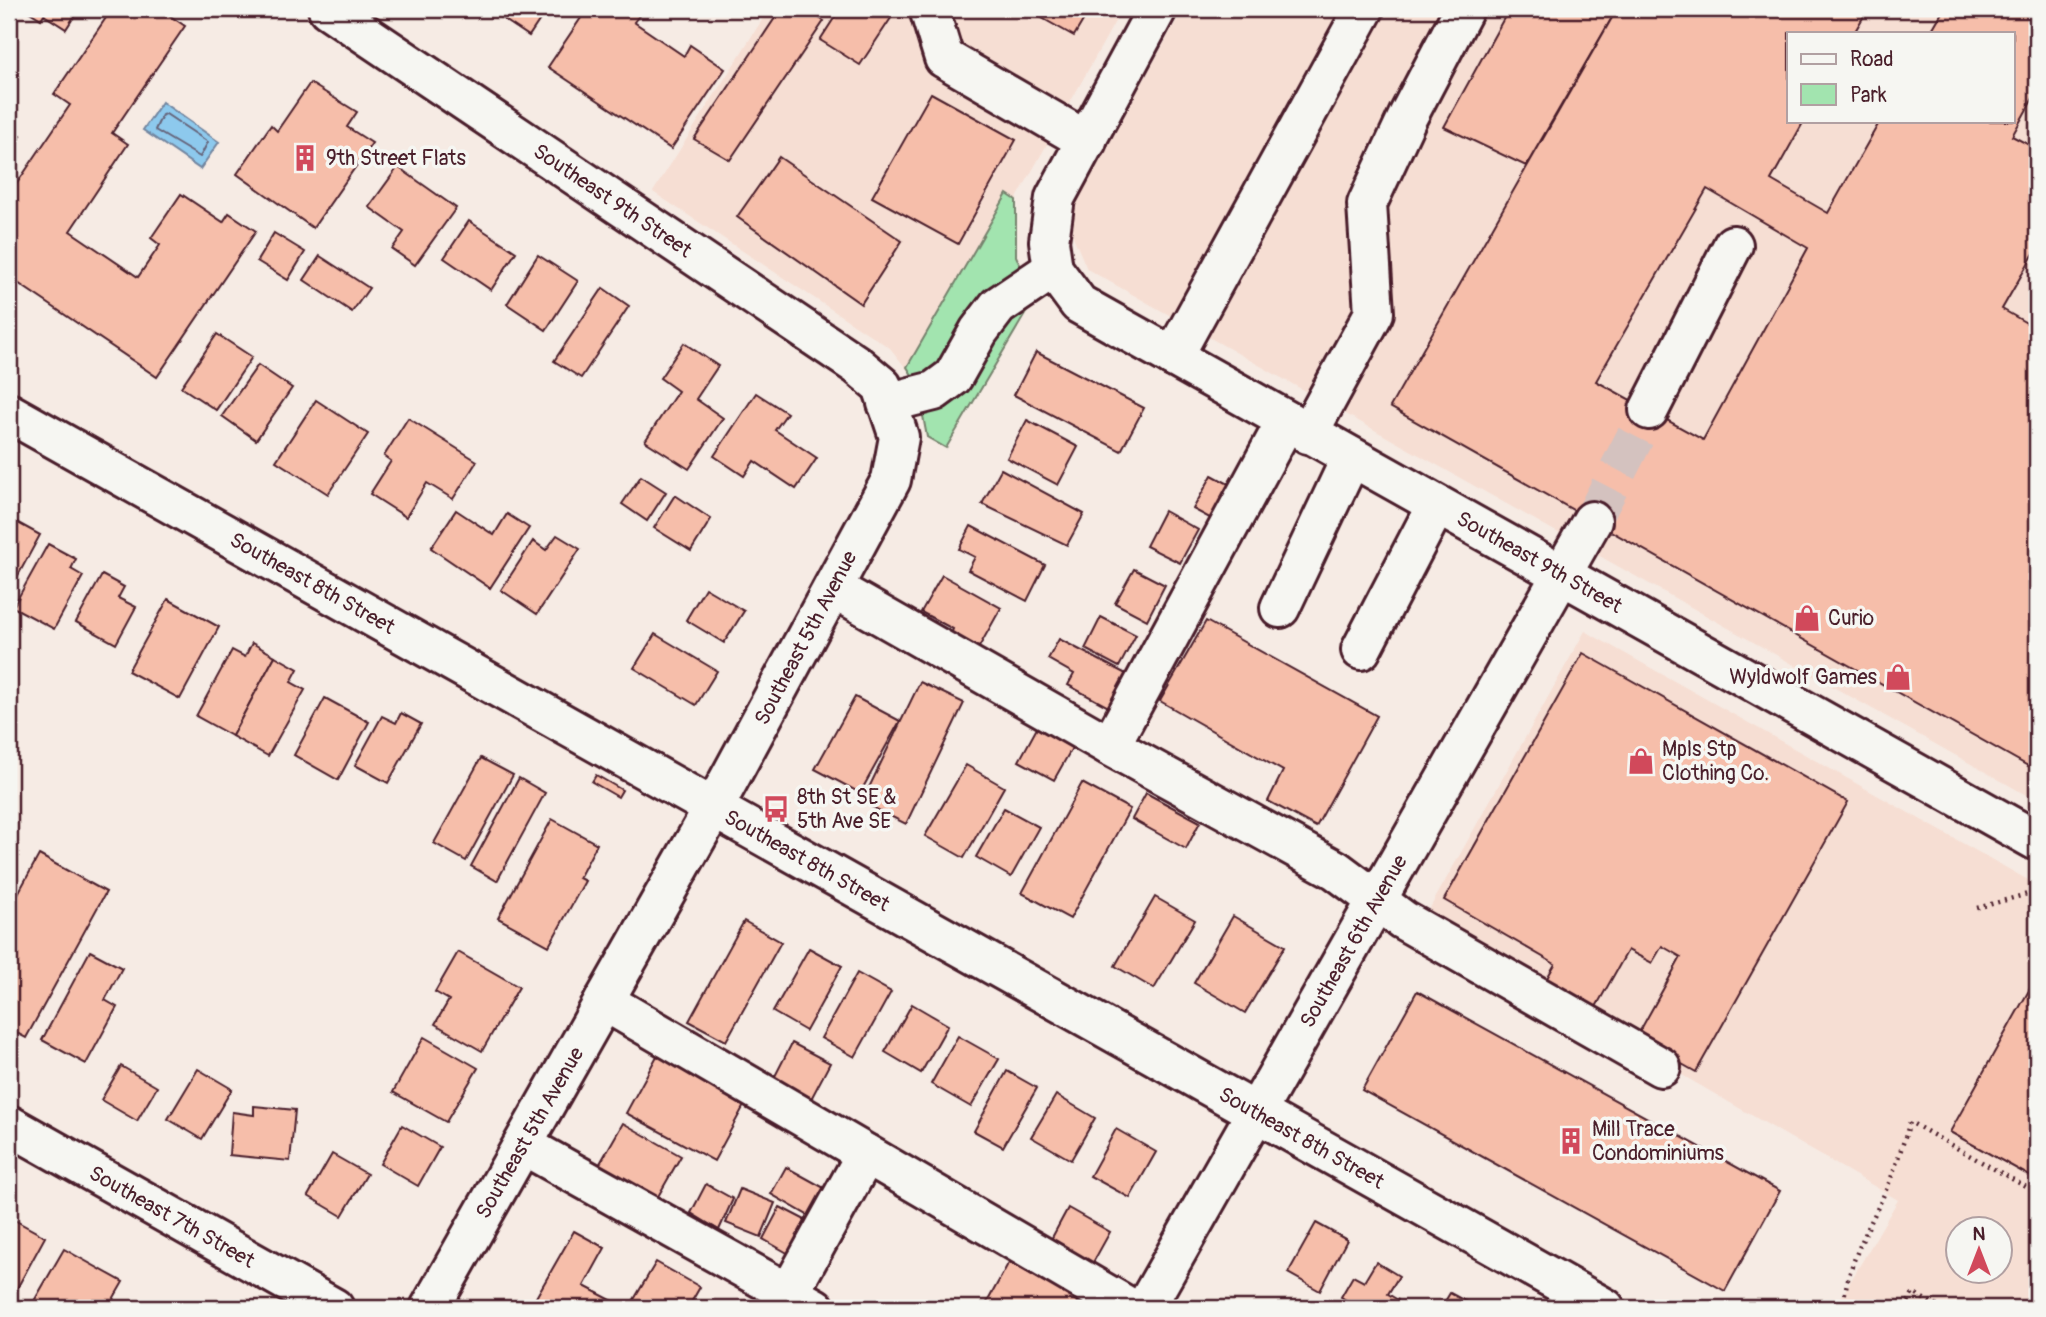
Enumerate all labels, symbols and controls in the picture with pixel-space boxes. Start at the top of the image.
legend [1787,32,2014,122]
text: Road [1850,46,1894,73]
text: Park [1850,82,1887,109]
street label: Southeast 9th Street [528,137,698,264]
building icon: 9th Street Flats [290,143,320,173]
place label: 9th Street Flats [326,145,466,172]
street label: Southeast 9th Street [1452,505,1628,620]
street label: Southeast 8th Street [225,526,400,641]
street label: Southeast 5th Avenue [749,546,864,730]
shop icon: Curio [1792,603,1822,633]
place label: Curio [1828,605,1874,632]
shop icon: Wyldwolf Games [1883,662,1913,692]
place label: Wyldwolf Games [1729,664,1878,691]
place label: Mpls Stp Clothing Co. [1662,736,1769,787]
shop icon: Mpls Stp Clothing Co. [1626,746,1656,776]
place label: 8th St SE & 5th Ave SE [797,784,897,835]
bus stop icon: 8th St SE & 5th Ave SE [761,794,791,824]
street label: Southeast 8th Street [720,803,895,918]
street label: Southeast 6th Avenue [1294,849,1414,1032]
street label: Southeast 5th Avenue [470,1042,590,1224]
street label: Southeast 8th Street [1214,1081,1390,1195]
place label: Mill Trace Condominiums [1592,1116,1725,1167]
building icon: Mill Trace Condominiums [1556,1126,1586,1156]
street label: Southeast 7th Street [84,1159,260,1274]
north arrow [1944,1216,2014,1286]
text: N [1973,1222,1986,1246]

